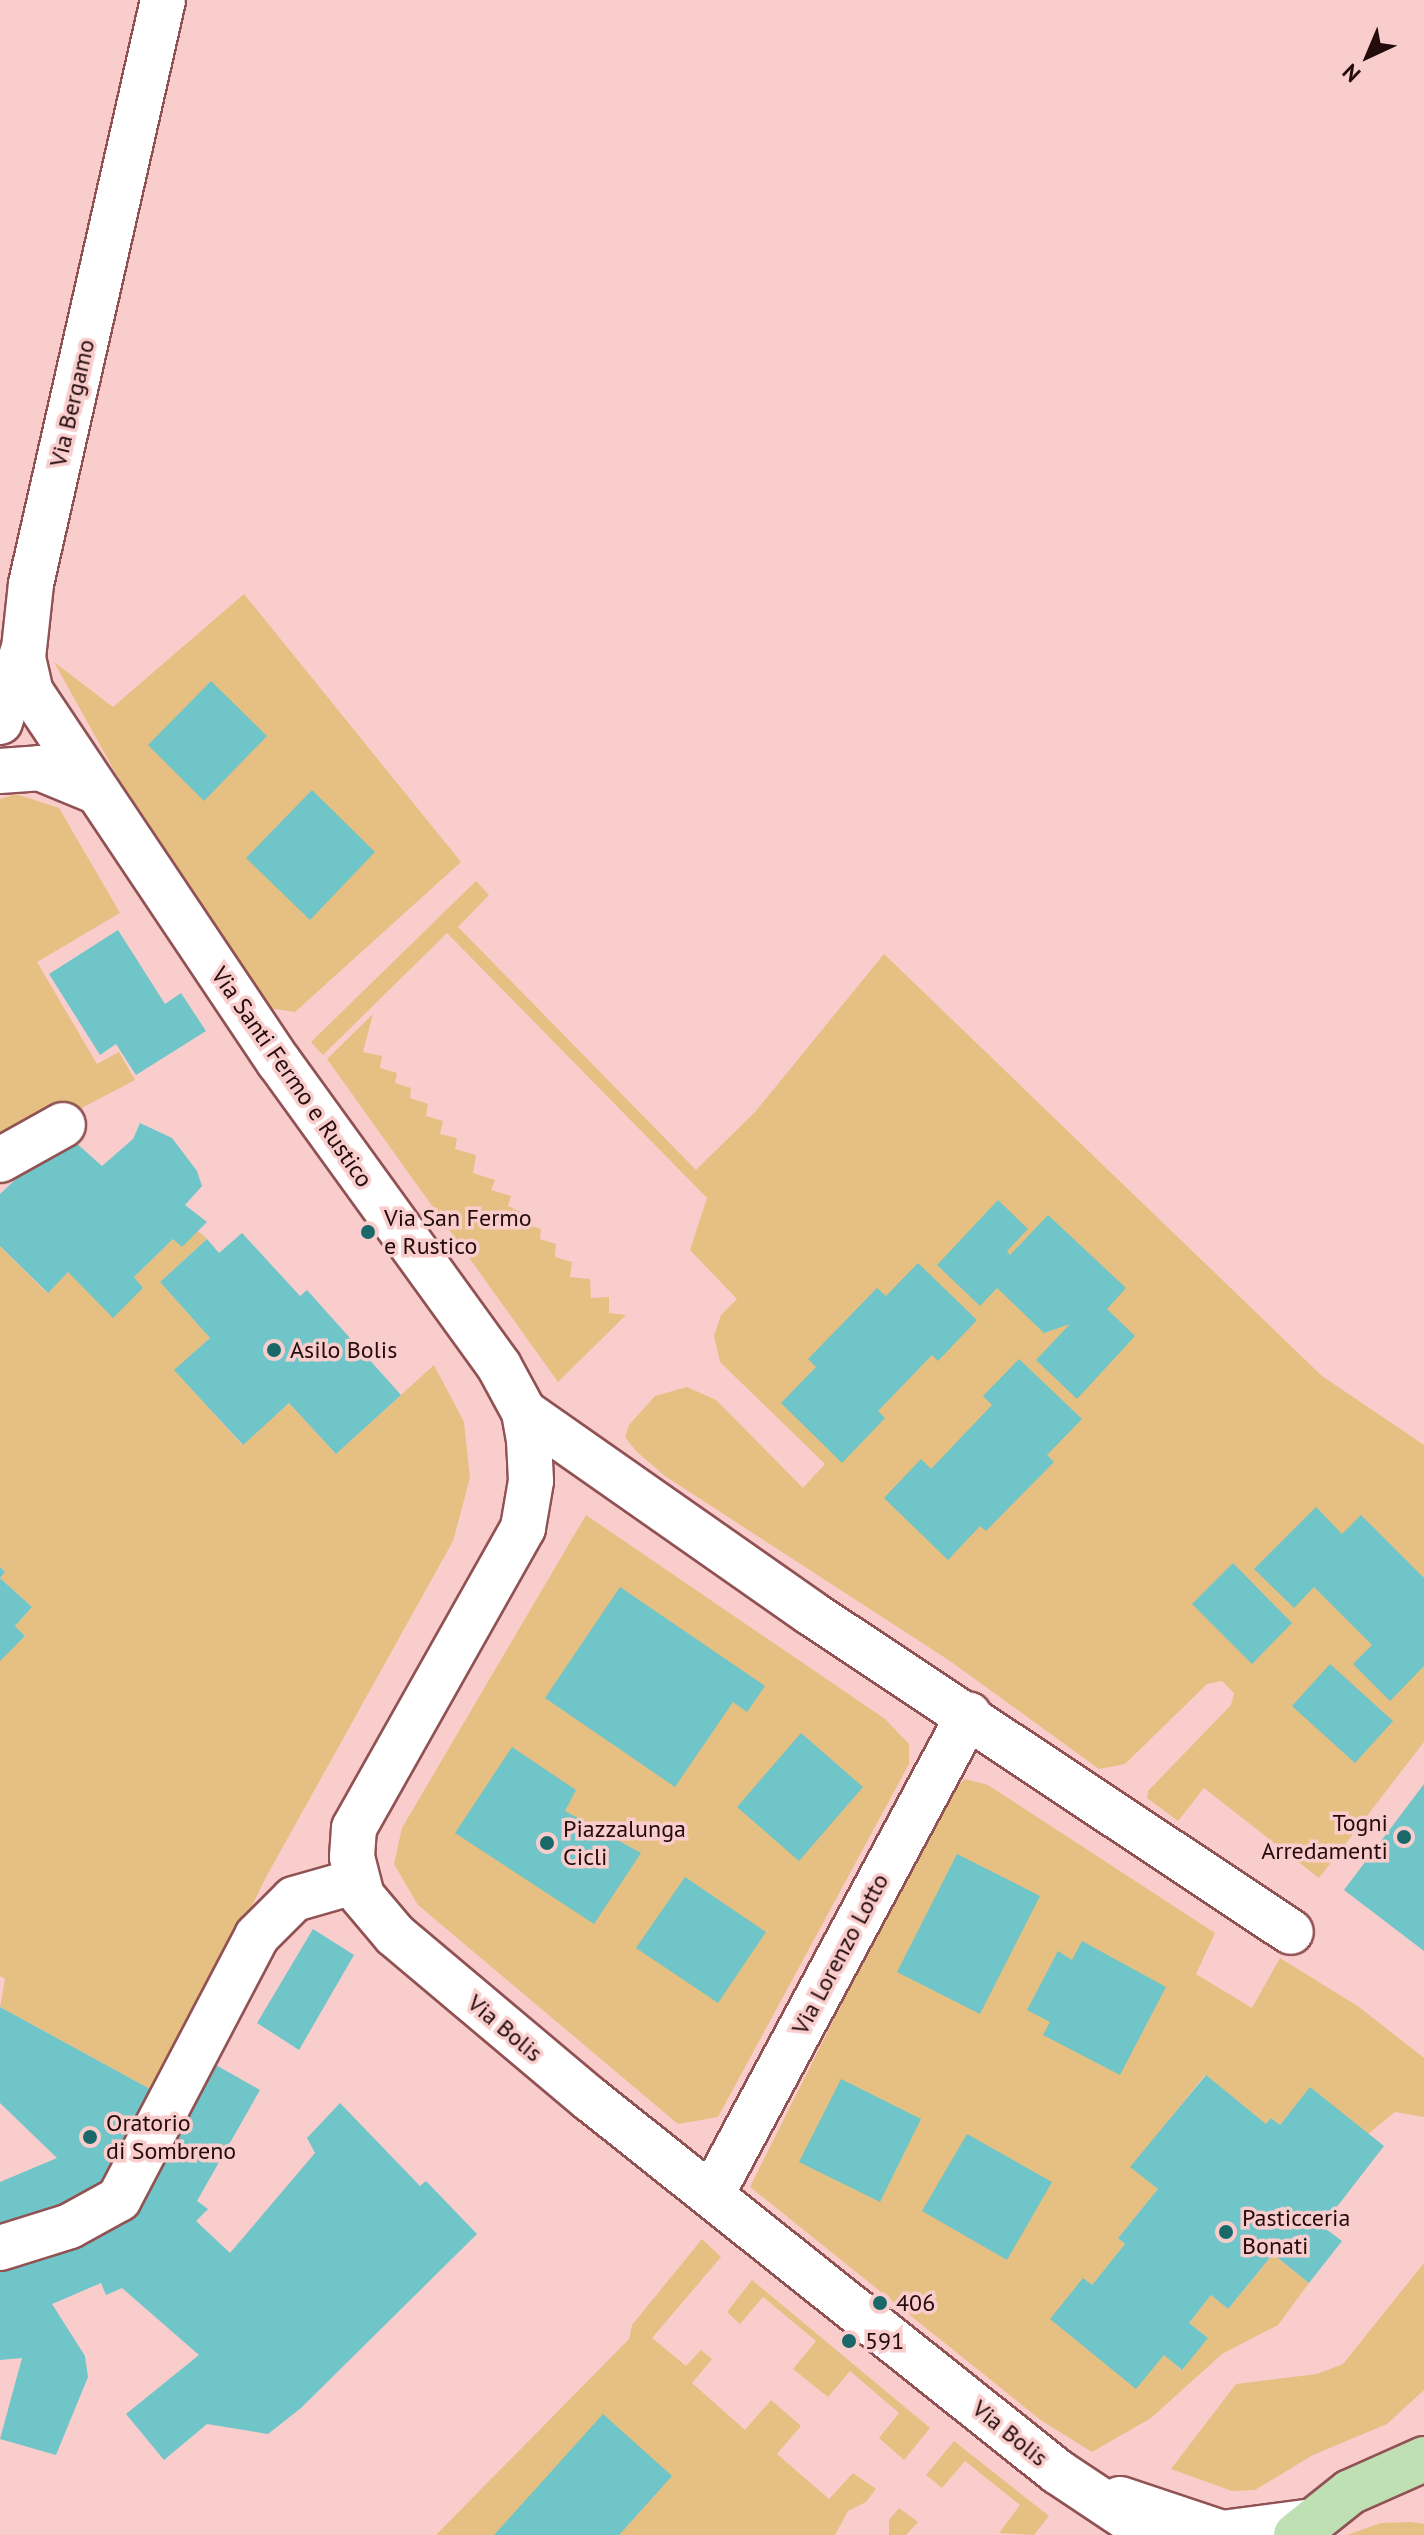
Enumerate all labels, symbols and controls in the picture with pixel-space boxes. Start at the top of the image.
north arrow [1328,16,1408,96]
text: N [1336,58,1366,88]
street label: Via Bergamo [43,336,101,470]
street label: Via Santi Fermo e Rustico [205,961,379,1193]
place label: Via San Fermo e Rustico [384,1204,532,1260]
marker: Via San Fermo e Rustico [359,1223,377,1241]
place label: Asilo Bolis [290,1336,397,1364]
marker: Asilo Bolis [265,1341,283,1359]
place label: Togni Arredamenti [1261,1809,1388,1865]
place label: Piazzalunga Cicli [563,1815,686,1871]
marker: Togni Arredamenti [1395,1828,1413,1846]
marker: Piazzalunga Cicli [538,1834,556,1852]
street label: Via Lorenzo Lotto [785,1869,895,2039]
street label: Via Bolis [462,1988,548,2068]
place label: Oratorio di Sombreno [106,2109,236,2165]
marker: Oratorio di Sombreno [81,2128,99,2146]
place label: Pasticceria Bonati [1242,2204,1350,2260]
marker: Pasticceria Bonati [1217,2223,1235,2241]
place label: 406 [896,2289,935,2317]
marker: 406 [871,2294,889,2312]
place label: 591 [865,2327,904,2355]
marker: 591 [840,2332,858,2350]
street label: Via Bolis [966,2394,1054,2472]

